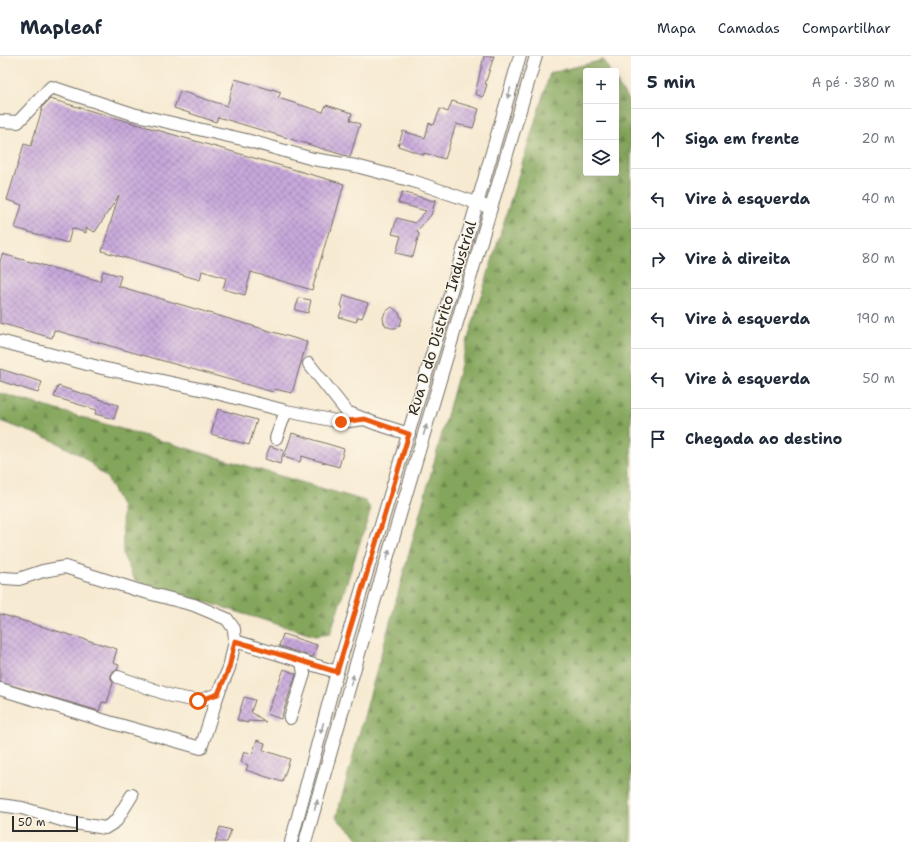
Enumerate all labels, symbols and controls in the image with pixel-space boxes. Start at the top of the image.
text: Mapleaf [20,15,102,40]
text: Mapa [657,19,696,37]
text: Camadas [718,19,780,37]
text: Compartilhar [802,19,891,37]
map controls [583,68,619,176]
button: + [583,68,619,104]
text: 5 min [647,71,695,93]
text: A pé · 380 m [812,74,895,91]
one-way arrow [506,88,512,100]
button: − [583,104,619,140]
icon: ahead [647,128,669,150]
text: Siga em frente [685,129,800,149]
text: 20 m [862,130,895,147]
button: layers [583,140,619,176]
icon: left [647,188,669,210]
text: Vire à esquerda [685,189,810,209]
text: 40 m [861,190,895,207]
street label: Rua D do Distrito Industrial [403,218,481,418]
icon: right [647,248,669,270]
text: Vire à direita [685,249,790,269]
text: 80 m [861,250,895,267]
icon: left [647,308,669,330]
text: Vire à esquerda [685,309,810,329]
text: 190 m [856,310,895,327]
icon: left [647,368,669,390]
text: Vire à esquerda [685,369,810,389]
text: 50 m [862,370,895,387]
route end [332,413,350,431]
one-way arrow [422,424,428,436]
icon: arrive [647,428,669,450]
text: Chegada ao destino [685,429,842,449]
one-way arrow [385,549,391,561]
one-way arrow [349,673,355,685]
route start [189,692,207,710]
one-way arrow [319,723,325,735]
one-way arrow [313,798,319,810]
scale bar [12,814,78,833]
text: 50 m [18,815,46,830]

